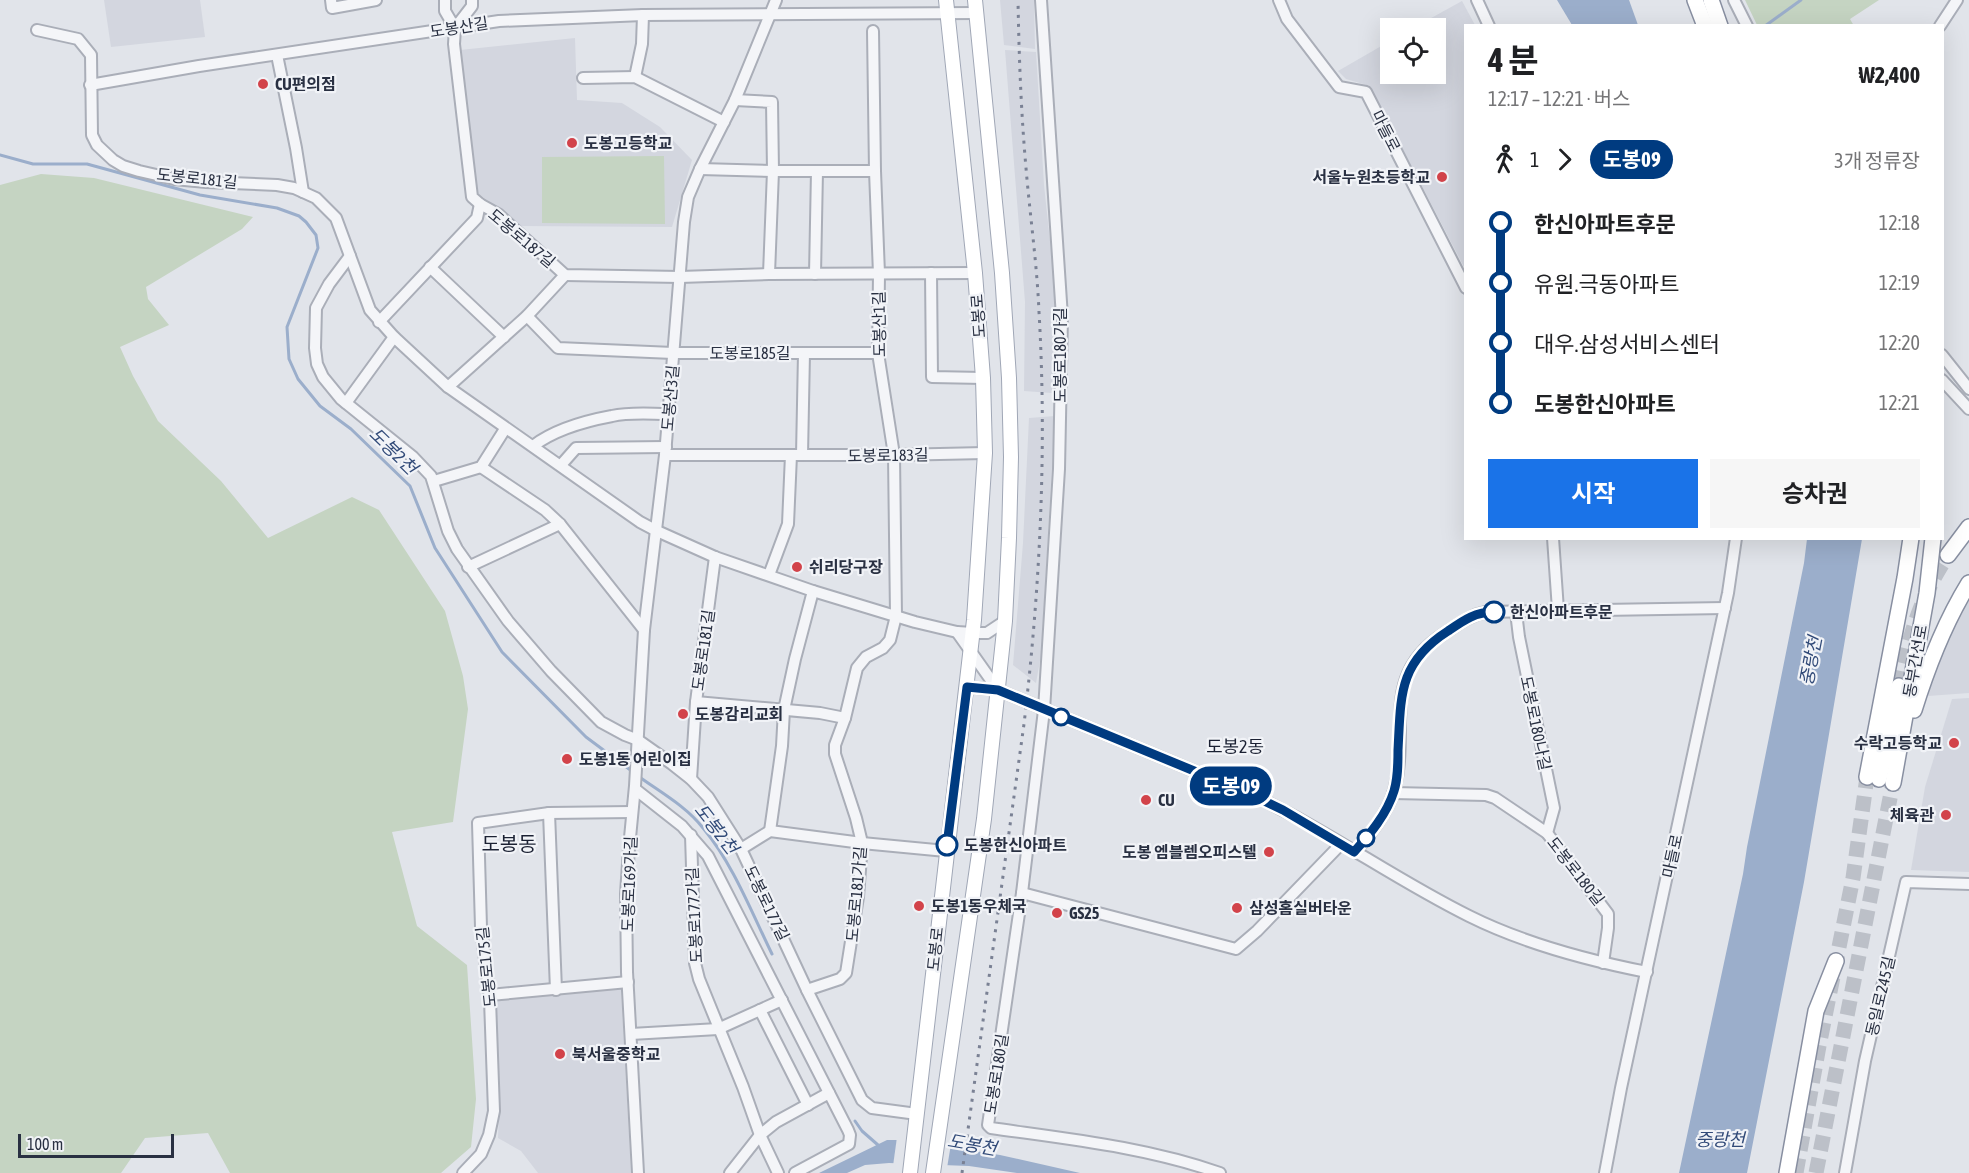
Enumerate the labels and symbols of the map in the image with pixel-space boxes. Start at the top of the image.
street label: 도봉산길 [429,14,489,40]
place label: CU편의점 [275,75,336,93]
marker: CU편의점 [256,77,270,91]
street label: 마들로 [1368,107,1404,155]
place label: 도봉고등학교 [584,134,673,152]
marker: 도봉고등학교 [565,136,579,150]
street label: 도봉로181길 [156,165,238,191]
place label: 서울누원초등학교 [1312,168,1430,186]
marker: 서울누원초등학교 [1435,170,1449,184]
street label: 도봉로187길 [485,205,559,271]
street label: 도봉산1길 [869,291,889,357]
street label: 도봉로 [967,293,989,339]
street label: 도봉로180가길 [1051,307,1069,403]
street label: 도봉로185길 [709,344,791,362]
street label: 도봉산3길 [658,364,682,432]
water label: 도봉2천 [365,423,423,480]
street label: 도봉로183길 [847,445,929,465]
place label: 쉬리당구장 [809,558,883,576]
marker: 쉬리당구장 [790,560,804,574]
marker: 한신아파트후문 [1483,601,1505,623]
place label: 한신아파트후문 [1510,603,1613,621]
street label: 도봉로181길 [688,608,718,692]
street label: 동부간선로 [1900,623,1930,699]
water label: 중랑천 [1795,632,1826,687]
street label: 도봉로180나길 [1517,674,1555,772]
place label: 도봉감리교회 [695,705,783,723]
marker: 도봉감리교회 [676,707,690,721]
unlabelled marker [1052,708,1070,726]
place label: 수락고등학교 [1854,734,1942,752]
district label: 도봉2동 [1206,736,1264,757]
marker: 수락고등학교 [1947,736,1961,750]
place label: 도봉1동 어린이집 [579,750,692,768]
marker: 도봉1동 어린이집 [560,752,574,766]
line badge: 도봉09 [1189,766,1273,806]
place label: CU [1158,791,1175,809]
marker: CU [1139,793,1153,807]
water label: 도봉2천 [690,799,744,860]
place label: 체육관 [1890,806,1934,824]
marker: 체육관 [1939,808,1953,822]
unlabelled marker [1357,829,1375,847]
district label: 도봉동 [481,832,537,855]
street label: 마들로 [1659,832,1685,879]
street label: 도봉로180길 [1544,833,1608,909]
marker: 도봉한신아파트 [936,834,958,856]
street label: 도봉로169가길 [618,836,640,932]
place label: 도봉한신아파트 [964,836,1067,854]
place label: 도봉 엠블렘오피스텔 [1122,843,1257,861]
street label: 도봉로181가길 [843,845,869,943]
marker: 도봉 엠블렘오피스텔 [1262,845,1276,859]
street label: 도봉로177길 [741,862,793,944]
street label: 도봉로177가길 [682,867,706,963]
place label: 도봉1동우체국 [931,897,1027,915]
marker: 도봉1동우체국 [912,899,926,913]
place label: 삼성홈실버타운 [1249,899,1352,917]
marker: 삼성홈실버타운 [1230,901,1244,915]
place label: GS25 [1069,904,1100,922]
marker: GS25 [1050,906,1064,920]
street label: 도봉로175길 [473,926,499,1008]
street label: 도봉로 [924,926,946,972]
street label: 동일로245길 [1862,954,1898,1038]
street label: 도봉로180길 [981,1032,1011,1116]
place label: 북서울중학교 [572,1045,661,1063]
marker: 북서울중학교 [553,1047,567,1061]
water label: 중랑천 [1695,1129,1747,1150]
water label: 도봉천 [946,1130,1001,1160]
scale bar [18,1131,174,1158]

